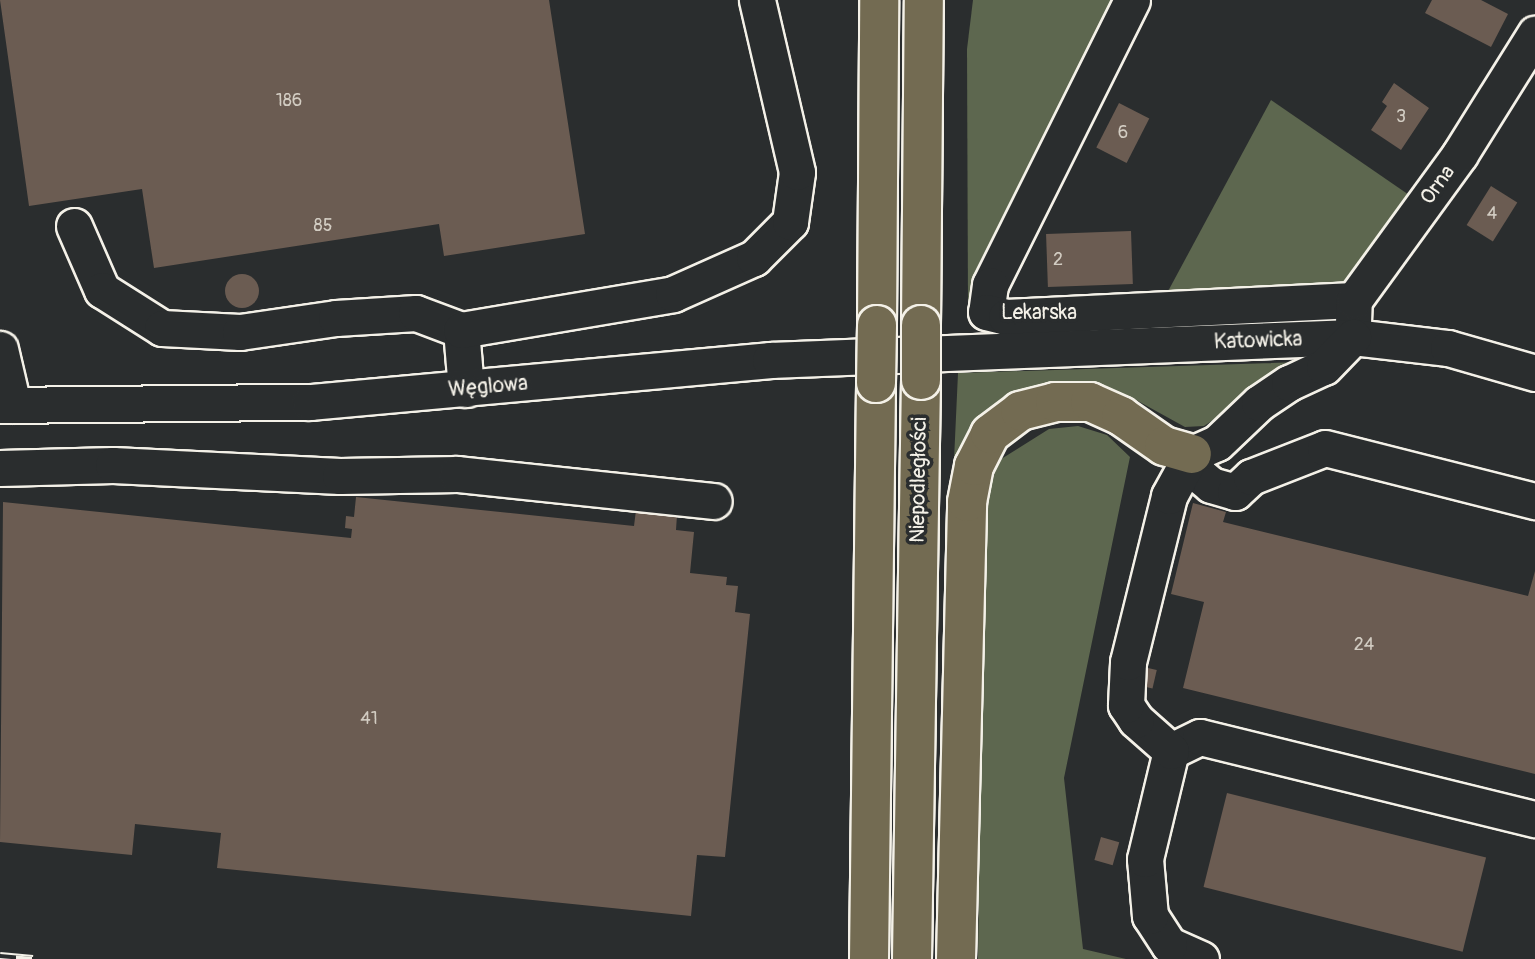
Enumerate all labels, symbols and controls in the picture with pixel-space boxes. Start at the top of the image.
house number: 186 [276,90,302,112]
house number: 3 [1396,106,1406,128]
house number: 6 [1118,122,1128,144]
street label: Orna [1415,160,1461,210]
house number: 4 [1487,203,1497,225]
house number: 85 [314,215,332,237]
house number: 2 [1053,249,1063,271]
street label: Lekarska [1001,300,1077,326]
street label: Katowicka [1213,327,1303,355]
street label: Węglowa [447,371,529,403]
street label: Niepodległości [905,417,933,543]
house number: 24 [1354,634,1374,656]
house number: 41 [360,708,378,730]

